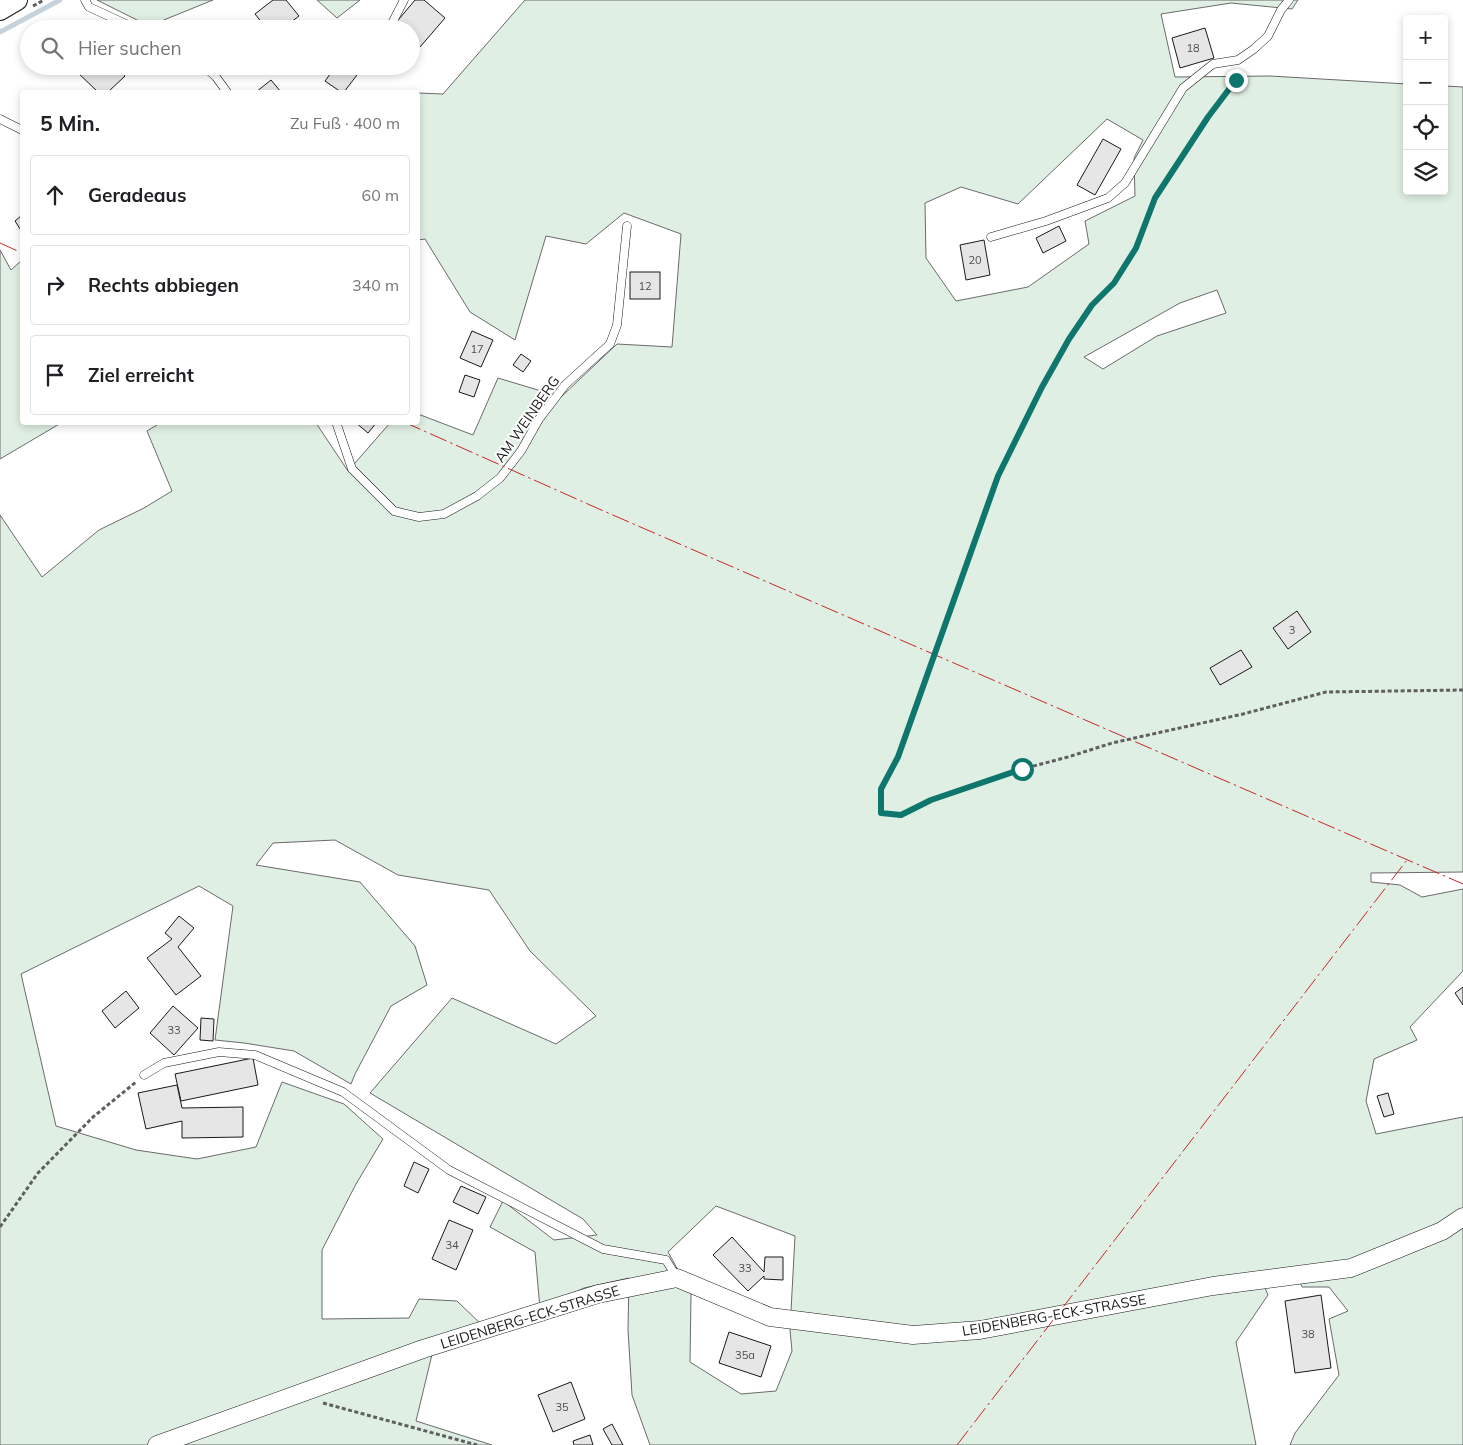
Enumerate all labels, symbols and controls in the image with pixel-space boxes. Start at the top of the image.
map controls [1403,15,1448,195]
button: + [1403,15,1448,60]
search box [20,20,420,75]
icon: search [38,34,66,62]
text: Hier suchen [78,36,182,60]
house number: 18 [1186,41,1200,55]
button: − [1403,60,1448,105]
route end [1225,69,1248,92]
button: locate [1403,105,1448,150]
text: 5 Min. [40,110,100,136]
text: Zu Fuß · 400 m [290,113,400,133]
button: layers [1403,150,1448,195]
icon: ahead [41,181,69,209]
text: Geradeaus [88,183,186,207]
text: 60 m [362,185,399,205]
house number: 20 [968,253,982,267]
icon: right [41,271,69,299]
text: Rechts abbiegen [88,273,239,297]
text: 340 m [352,275,399,295]
house number: 12 [638,279,652,293]
house number: 17 [470,342,484,356]
icon: arrive [41,361,69,389]
text: Ziel erreicht [88,363,194,387]
street label: AM WEINBERG [491,372,563,466]
house number: 3 [1289,623,1295,637]
route start [1011,758,1034,781]
house number: 33 [167,1023,181,1037]
house number: 34 [445,1238,459,1252]
house number: 33 [738,1261,752,1275]
street label: LEIDENBERG-ECK-STRASSE [438,1281,622,1353]
street label: LEIDENBERG-ECK-STRASSE [961,1290,1147,1340]
house number: 38 [1301,1327,1315,1341]
house number: 35a [735,1348,755,1362]
house number: 35 [555,1400,569,1414]

